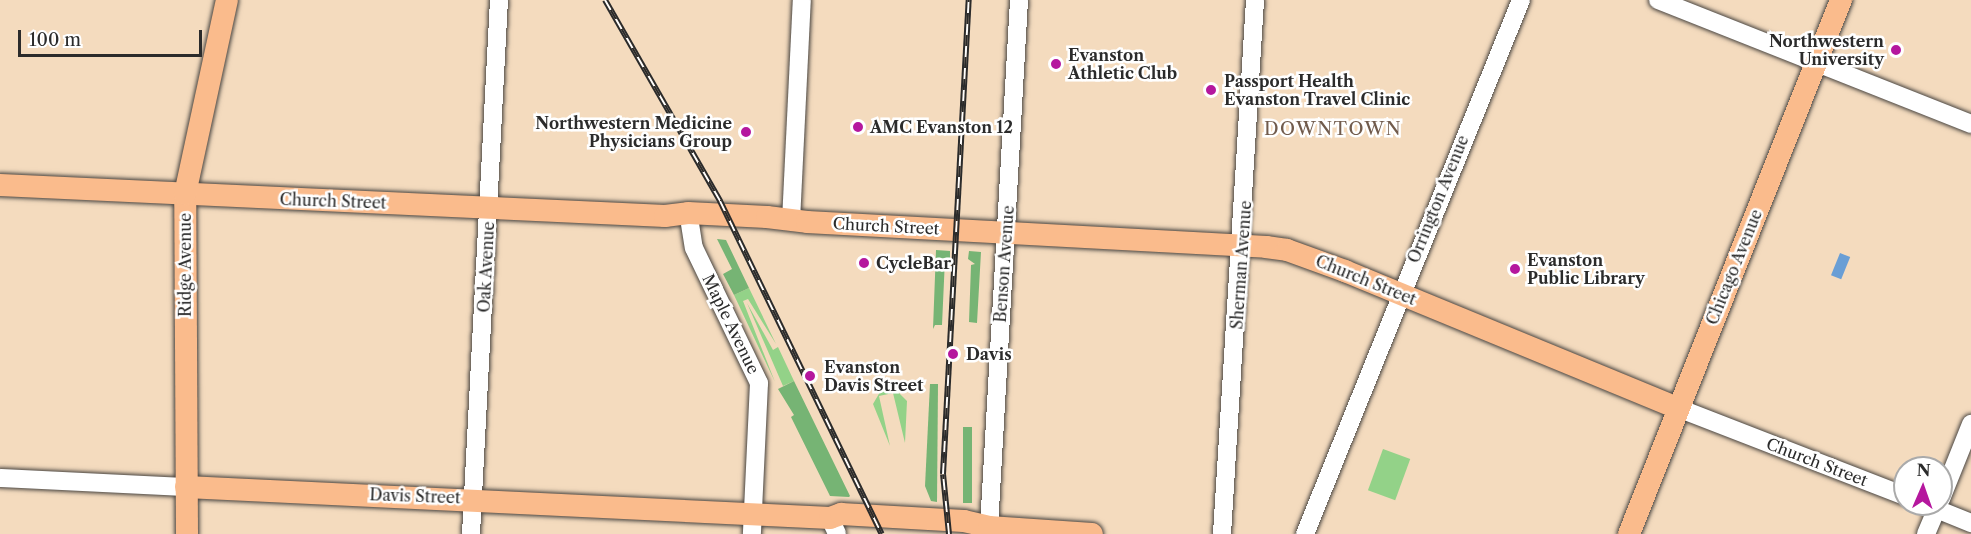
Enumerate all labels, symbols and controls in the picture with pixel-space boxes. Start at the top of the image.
scale bar [21,18,206,56]
text: 100 m [29,29,81,51]
place label: Northwestern University [1769,31,1884,69]
marker: Northwestern University [1889,43,1903,57]
place label: Evanston Athletic Club [1068,45,1177,83]
marker: Evanston Athletic Club [1049,57,1063,71]
place label: Passport Health Evanston Travel Clinic [1224,71,1411,109]
marker: Passport Health Evanston Travel Clinic [1202,81,1220,99]
place label: Northwestern Medicine Physicians Group [535,113,732,151]
place label: AMC Evanston 12 [870,117,1013,137]
district label: DOWNTOWN [1264,118,1402,140]
marker: AMC Evanston 12 [851,120,865,134]
marker: Northwestern Medicine Physicians Group [737,123,755,141]
street label: Orrington Avenue [1403,132,1473,266]
street label: Church Street [279,190,387,212]
street label: Sherman Avenue [1227,200,1255,330]
street label: Benson Avenue [990,204,1018,324]
street label: Chicago Avenue [1702,206,1766,328]
street label: Ridge Avenue [175,213,195,317]
street label: Church Street [832,214,940,238]
street label: Oak Avenue [474,220,498,314]
place label: Evanston Public Library [1527,250,1645,288]
street label: Church Street [1313,251,1419,309]
place label: CycleBar [876,253,951,273]
marker: CycleBar [857,256,871,270]
marker: Evanston Public Library [1508,262,1522,276]
street label: Maple Avenue [698,271,764,377]
place label: Davis [966,344,1012,364]
marker: Davis [944,345,962,363]
place label: Evanston Davis Street [824,357,923,395]
marker: Evanston Davis Street [801,367,819,385]
street label: Church Street [1764,434,1870,490]
north arrow [1893,456,1953,516]
text: N [1916,460,1931,480]
street label: Davis Street [369,485,461,507]

